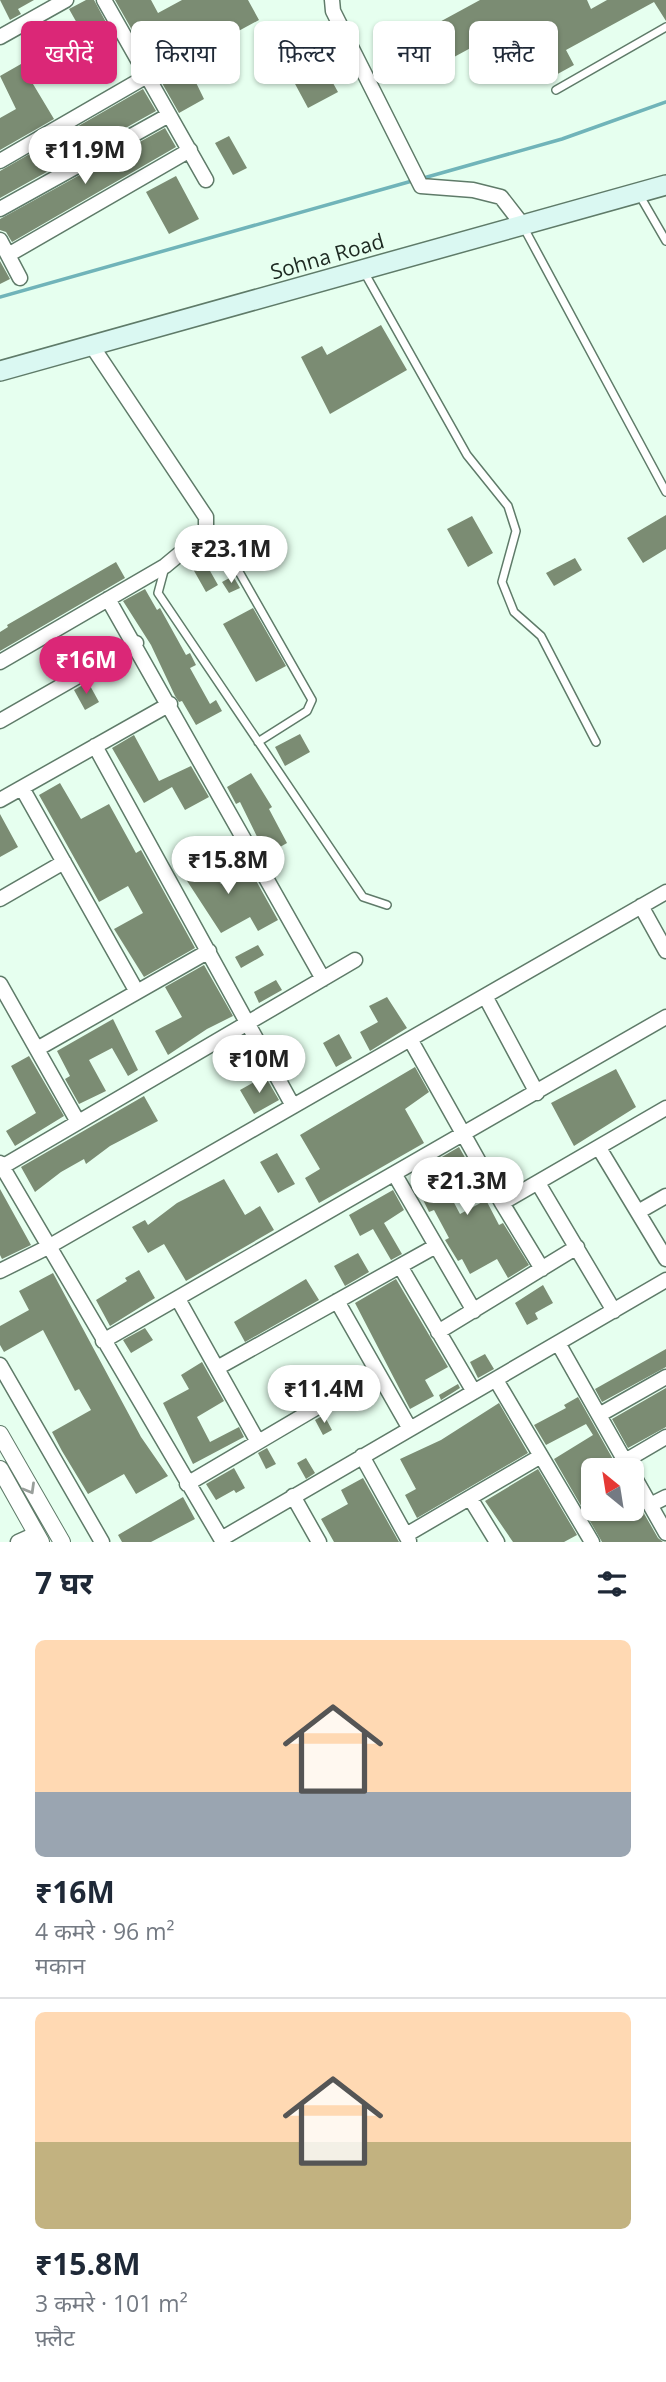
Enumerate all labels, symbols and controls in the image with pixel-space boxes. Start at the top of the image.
chip: खरीदें [21,21,117,84]
chip: किराया [131,21,240,84]
chip: फ़िल्टर [254,21,359,84]
chip: नया [373,21,455,84]
chip: फ़्लैट [469,21,558,84]
pin: ₹11.9M [28,127,142,186]
text: ₹11.9M [45,133,125,165]
street label: Sohna Road [267,226,387,286]
pin: ₹23.1M [174,526,288,585]
text: ₹23.1M [191,532,271,564]
pin: ₹16M [45,636,127,696]
text: ₹16M [55,643,117,675]
pin: ₹15.8M [171,836,285,896]
text: ₹15.8M [188,843,268,875]
pin: ₹10M [218,1036,300,1095]
text: ₹10M [228,1042,290,1074]
pin: ₹21.3M [410,1158,524,1217]
text: ₹21.3M [427,1164,507,1196]
pin: ₹11.4M [267,1366,381,1425]
text: ₹11.4M [284,1372,364,1404]
north arrow [581,1458,644,1521]
map controls [581,1458,644,1521]
one-way arrow [22,1481,35,1494]
text: 7 घर [35,1562,93,1603]
icon: filters [593,1565,631,1603]
icon: home [270,1686,396,1812]
text: ₹16M [35,1871,115,1912]
text: 4 कमरे · 96 m² [35,1915,175,1947]
text: मकान [35,1949,85,1981]
icon: home [270,2058,396,2184]
text: ₹15.8M [35,2243,140,2284]
text: 3 कमरे · 101 m² [35,2287,188,2319]
text: फ़्लैट [35,2321,75,2353]

